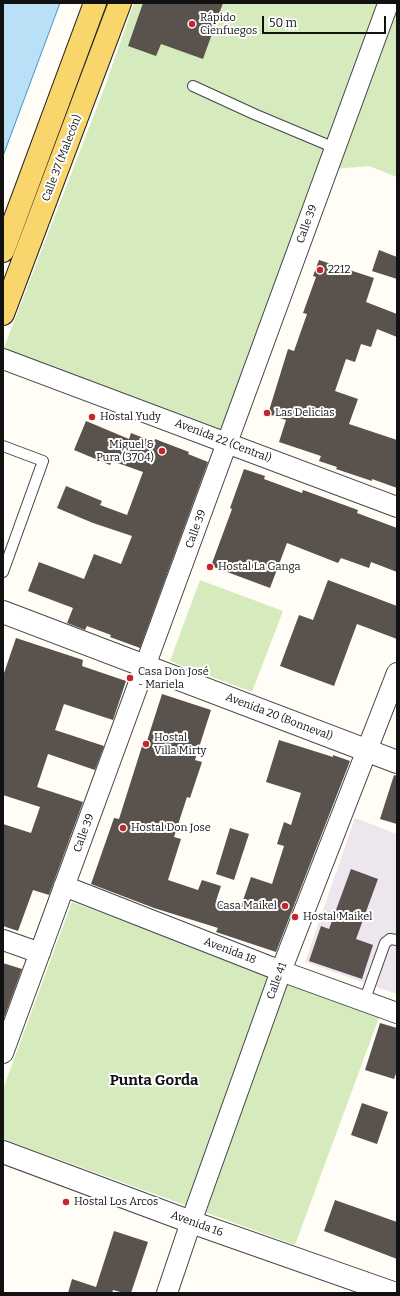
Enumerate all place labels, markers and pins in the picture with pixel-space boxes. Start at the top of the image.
place label: Rápido Cienfuegos [200,11,257,37]
marker: Rápido Cienfuegos [187,19,197,29]
place label: 2212 [328,263,350,277]
marker: 2212 [315,265,325,275]
place label: Las Delicias [275,406,335,420]
marker: Las Delicias [262,408,272,418]
place label: Hostal Yudy [100,410,161,424]
marker: Hostal Yudy [87,412,97,422]
place label: Miguel & Pura (3704) [96,438,154,464]
marker: Miguel & Pura (3704) [157,446,167,456]
place label: Hostal La Ganga [218,560,301,574]
marker: Hostal La Ganga [205,562,215,572]
place label: Casa Don José - Mariela [138,665,209,691]
marker: Casa Don José - Mariela [125,673,135,683]
place label: Hostal Villa Mirty [154,731,206,757]
marker: Hostal Villa Mirty [141,739,151,749]
place label: Hostal Don Jose [131,821,211,835]
marker: Hostal Don Jose [118,823,128,833]
place label: Casa Maikel [217,899,277,913]
marker: Casa Maikel [280,901,290,911]
place label: Hostal Maikel [303,910,372,924]
marker: Hostal Maikel [290,912,300,922]
place label: Hostal Los Arcos [74,1195,158,1209]
marker: Hostal Los Arcos [61,1197,71,1207]

